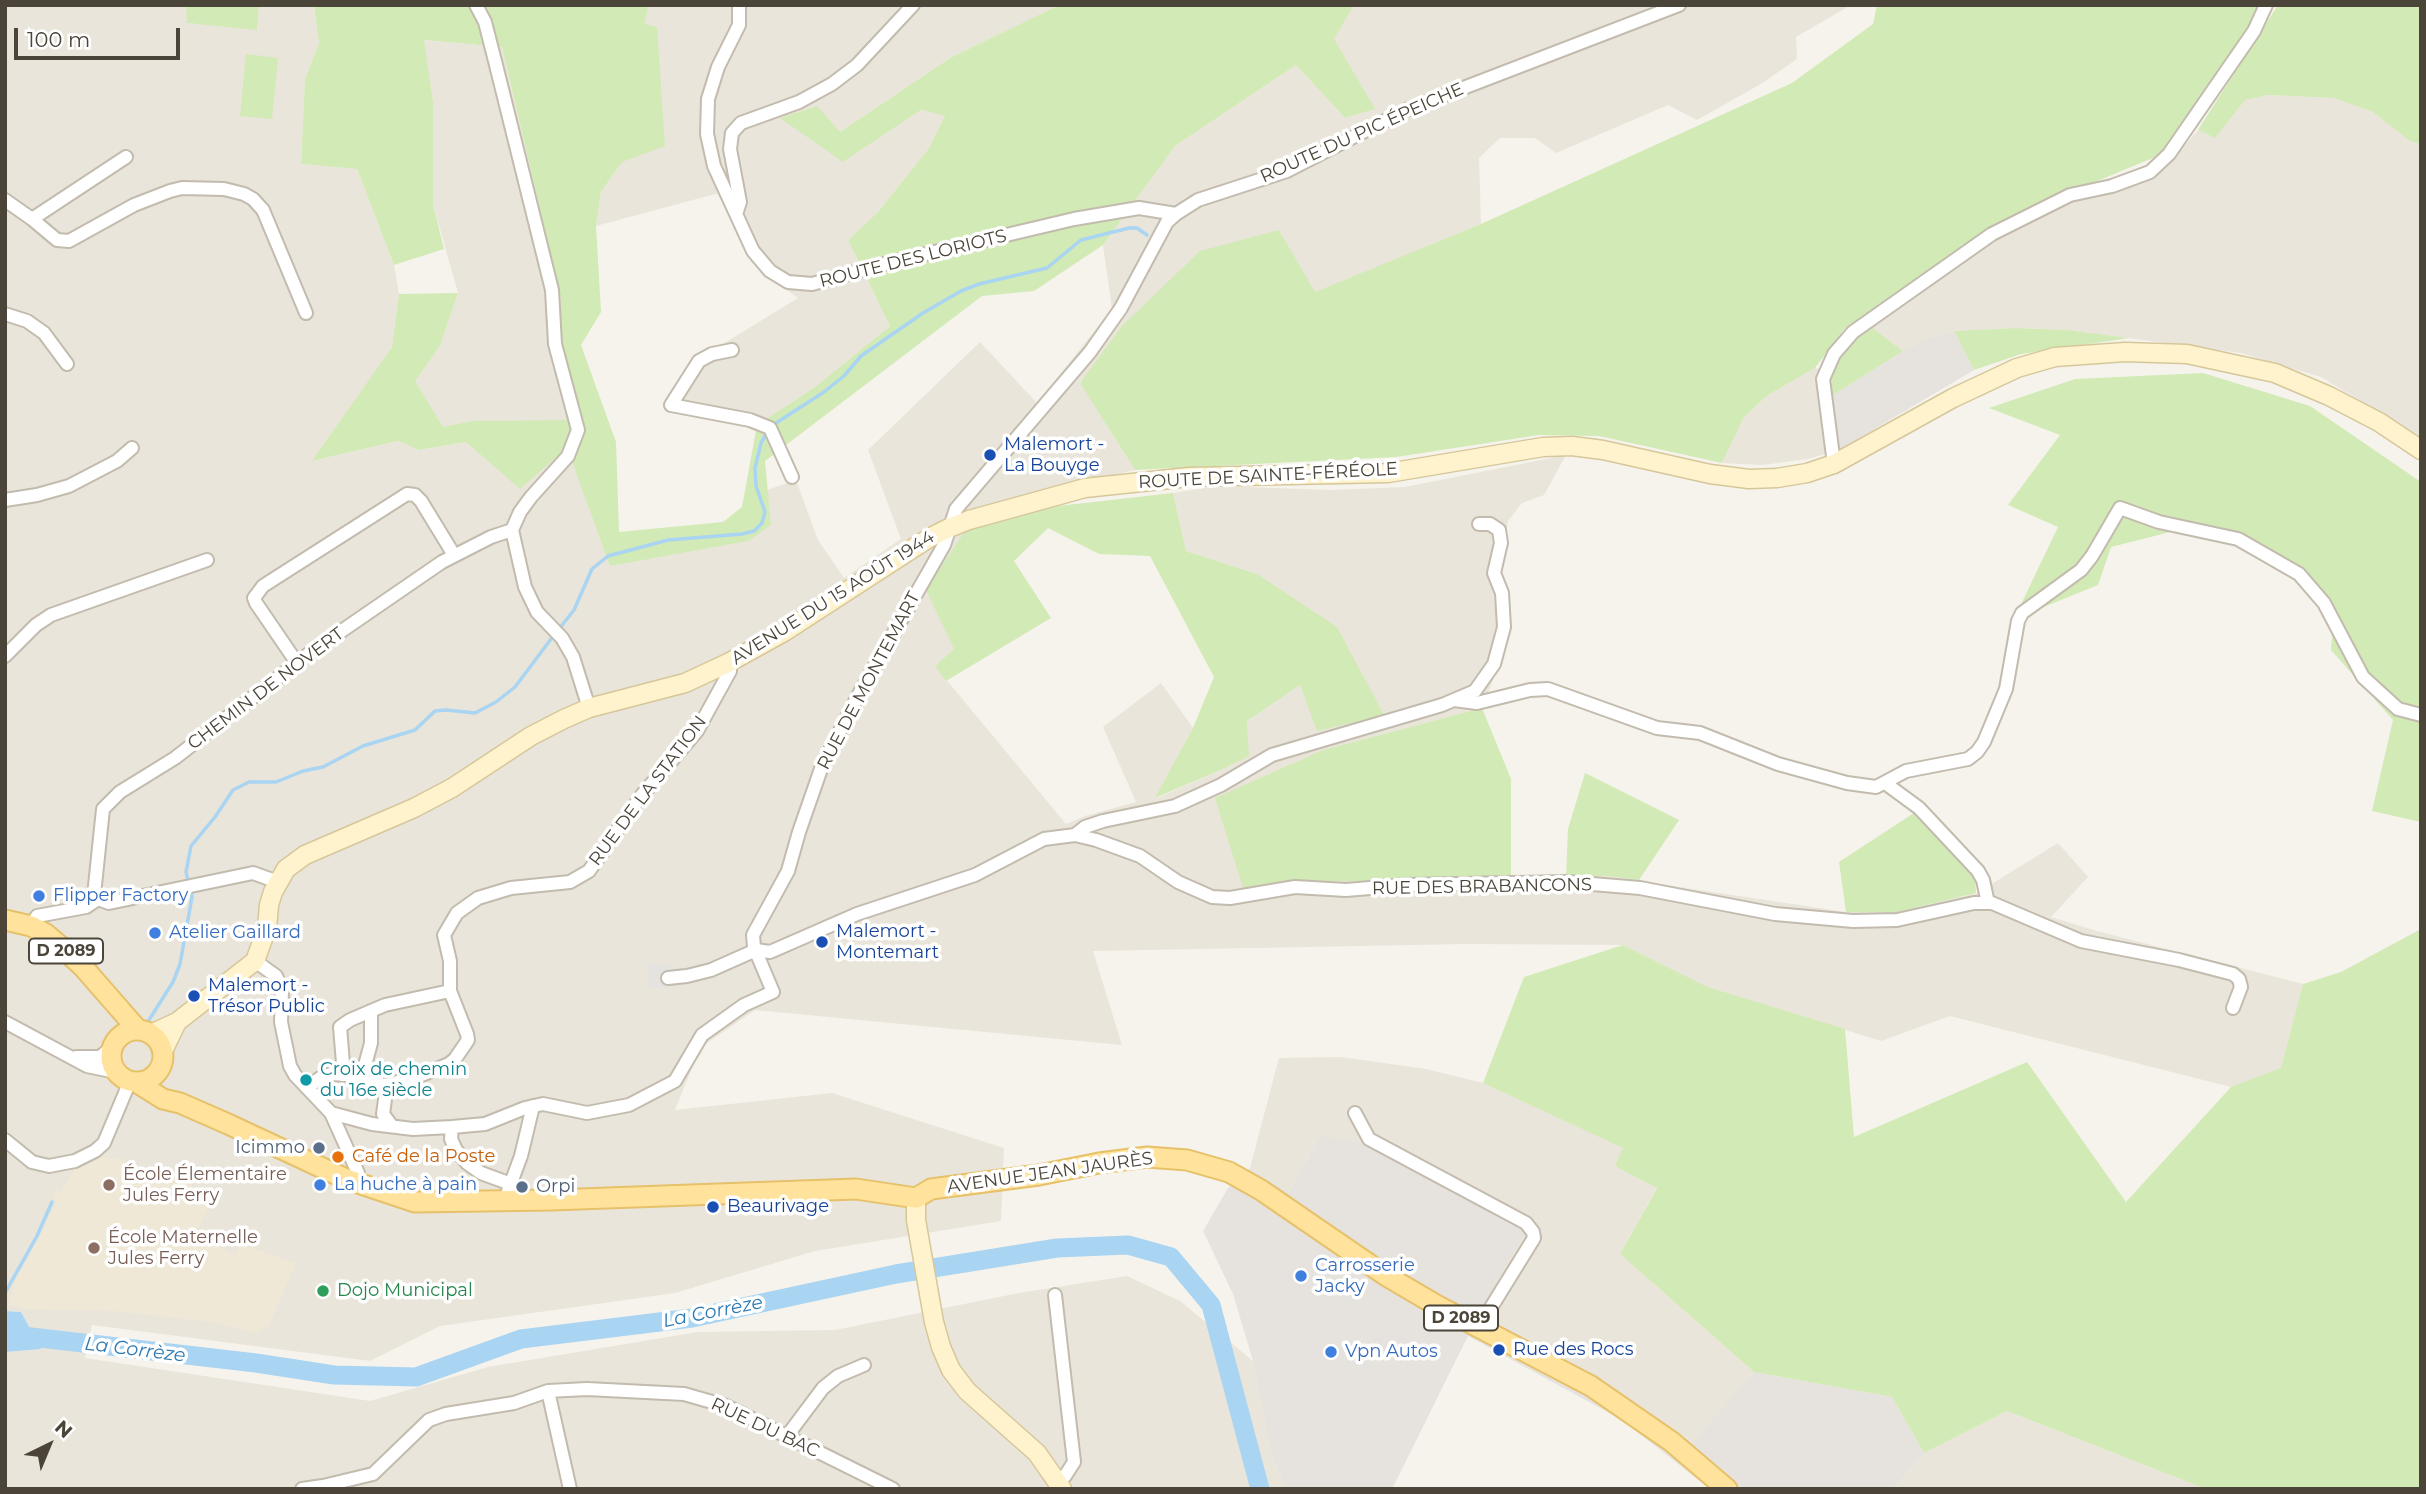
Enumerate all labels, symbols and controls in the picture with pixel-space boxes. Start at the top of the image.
scale bar [18,14,184,58]
text: 100 m [27,27,90,52]
street label: ROUTE DU PIC ÉPEICHE [1257,78,1467,188]
street label: ROUTE DES LORIOTS [817,225,1009,293]
place label: Malemort - La Bouyge [1004,434,1104,476]
marker: Malemort - La Bouyge [982,447,998,463]
street label: ROUTE DE SAINTE-FÉRÉOLE [1138,458,1398,494]
street label: AVENUE DU 15 AOÛT 1944 [727,526,939,670]
street label: RUE DE MONTEMART [813,588,925,774]
street label: CHEMIN DE NOVERT [184,623,348,755]
street label: RUE DE LA STATION [585,712,711,870]
street label: RUE DES BRABANCONS [1372,874,1592,900]
place label: Flipper Factory [53,885,188,907]
marker: Flipper Factory [31,888,47,904]
place label: Malemort - Montemart [836,921,939,964]
place label: Atelier Gaillard [169,922,301,944]
marker: Atelier Gaillard [147,925,163,941]
marker: Malemort - Montemart [814,934,830,950]
road number: D 2089 [29,939,103,964]
place label: Malemort - Trésor Public [208,975,325,1018]
marker: Malemort - Trésor Public [186,988,202,1004]
place label: Croix de chemin du 16e siècle [320,1059,467,1102]
marker: Croix de chemin du 16e siècle [298,1072,314,1088]
place label: Icimmo [235,1137,305,1159]
marker: Icimmo [311,1140,327,1156]
place label: Café de la Poste [352,1146,495,1168]
street label: AVENUE JEAN JAURÈS [946,1148,1154,1198]
marker: Café de la Poste [330,1149,346,1165]
place label: École Élementaire Jules Ferry [123,1164,287,1206]
place label: La huche à pain [334,1174,477,1196]
place label: Orpi [536,1176,575,1198]
marker: École Élementaire Jules Ferry [101,1177,117,1193]
marker: La huche à pain [312,1177,328,1193]
marker: Orpi [514,1179,530,1195]
place label: Beaurivage [727,1196,829,1218]
marker: Beaurivage [705,1199,721,1215]
place label: École Maternelle Jules Ferry [108,1227,258,1270]
marker: École Maternelle Jules Ferry [86,1240,102,1256]
place label: Carrosserie Jacky [1315,1255,1415,1298]
marker: Carrosserie Jacky [1293,1268,1309,1284]
place label: Dojo Municipal [337,1280,473,1302]
marker: Dojo Municipal [315,1283,331,1299]
water label: La Corrèze [661,1291,765,1333]
road number: D 2089 [1424,1306,1498,1330]
water label: La Corrèze [83,1333,187,1367]
place label: Rue des Rocs [1513,1339,1633,1361]
place label: Vpn Autos [1345,1341,1438,1363]
marker: Rue des Rocs [1491,1342,1507,1358]
marker: Vpn Autos [1323,1344,1339,1360]
street label: RUE DU BAC [707,1394,823,1462]
north arrow [14,1410,84,1480]
text: N [50,1416,77,1443]

